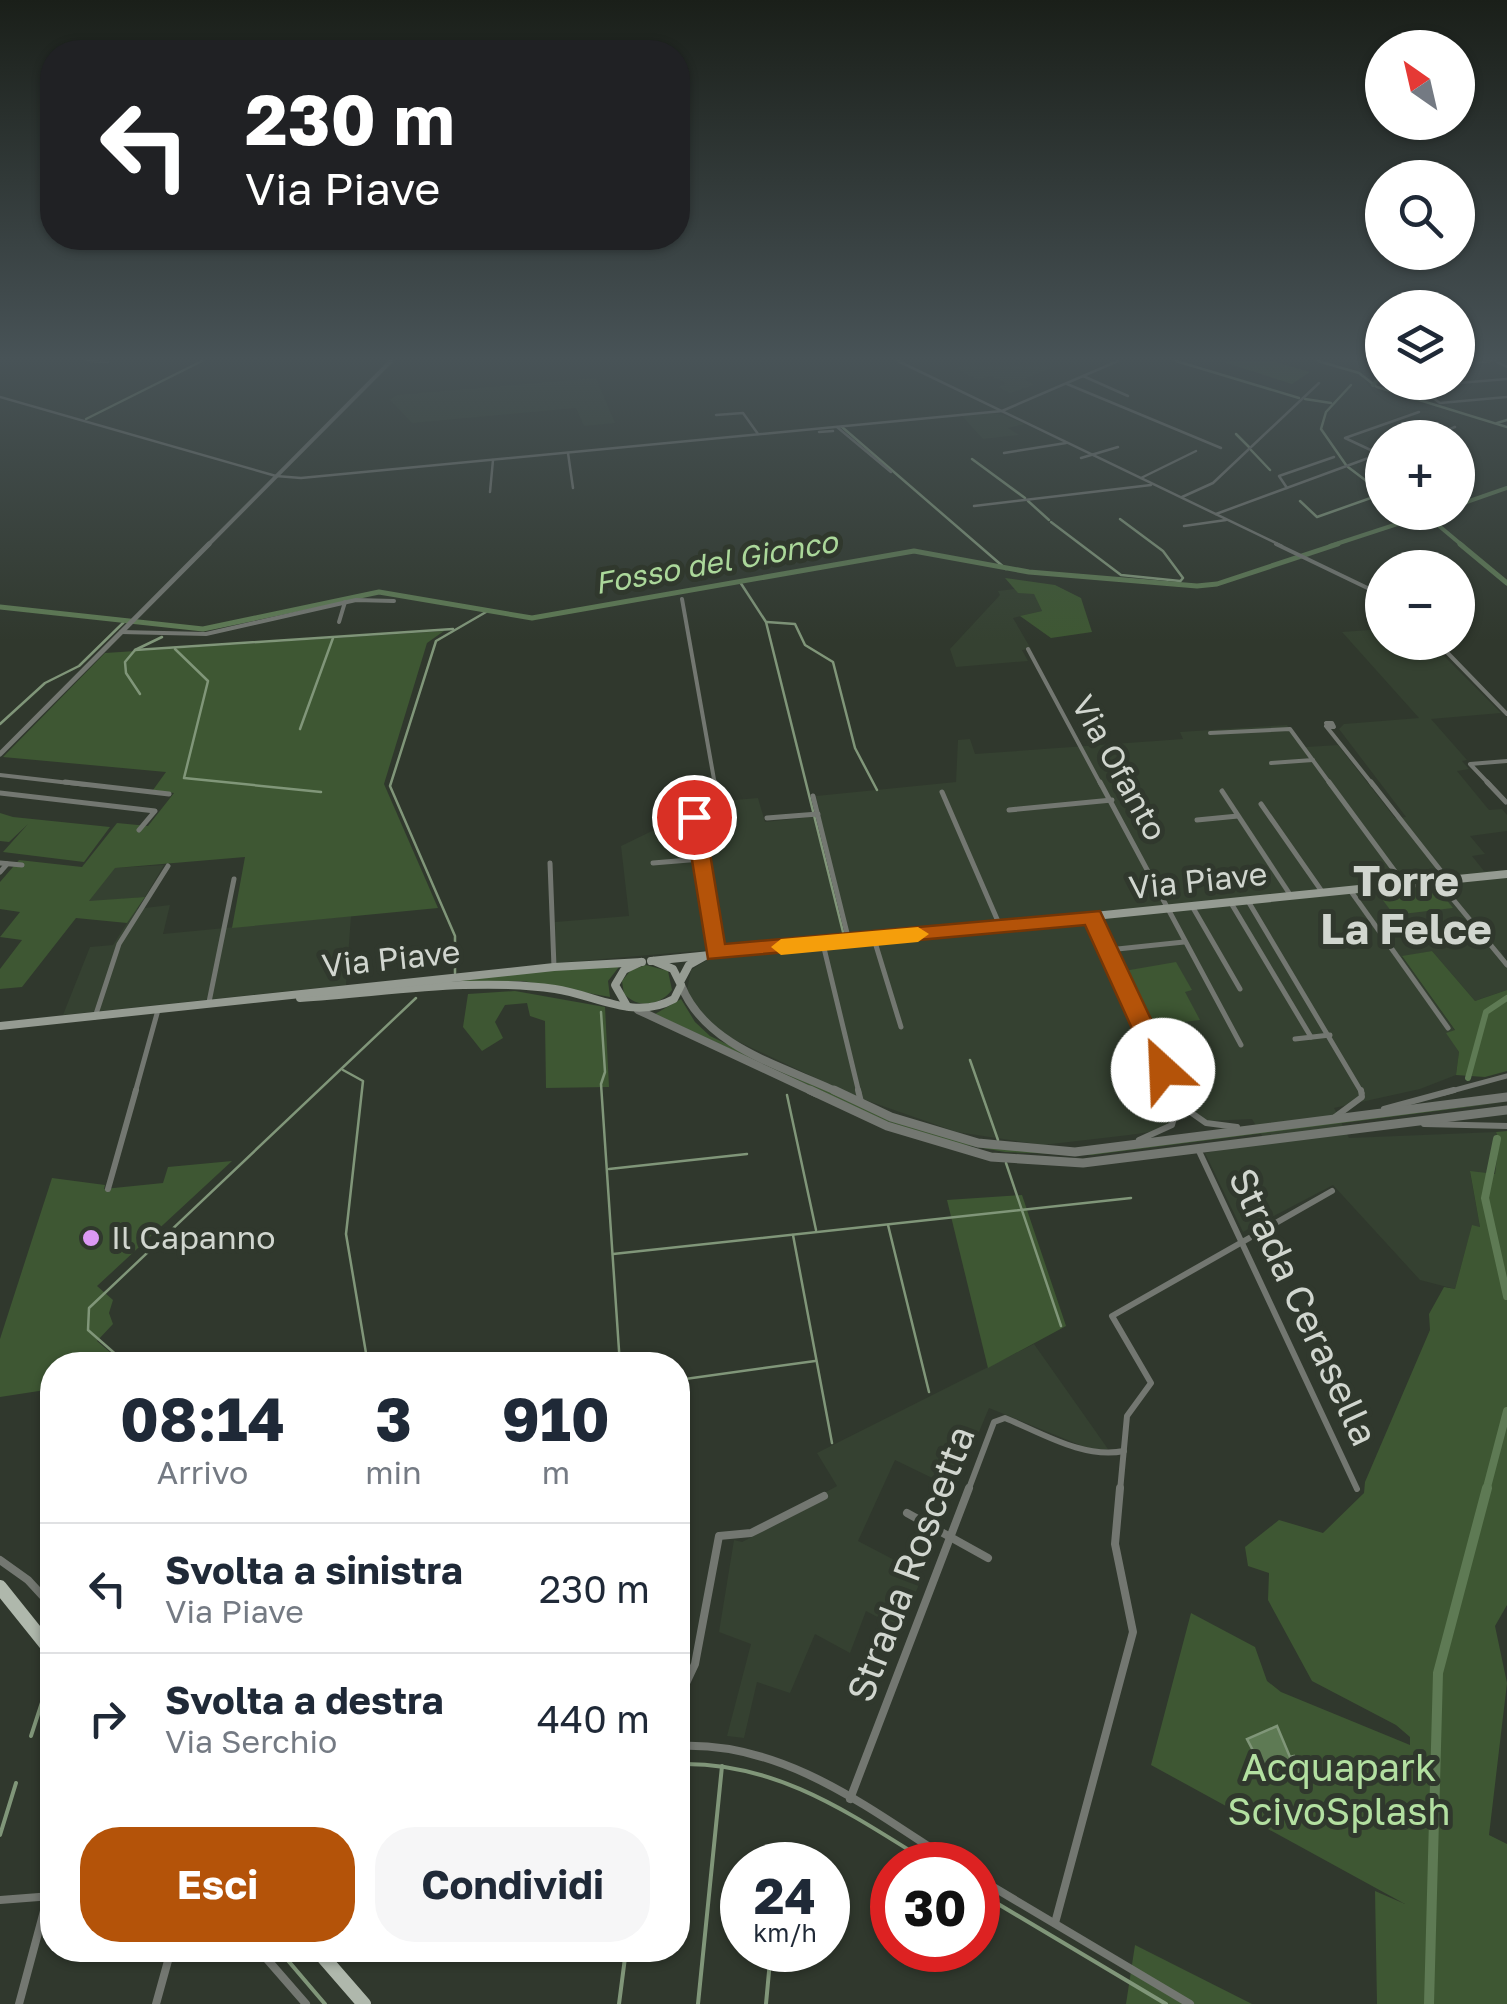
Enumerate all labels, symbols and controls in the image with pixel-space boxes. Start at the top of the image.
north arrow [1365,30,1475,140]
map controls [1365,30,1475,660]
text: 230 m [245,76,455,160]
icon: left [80,80,210,210]
button: search [1365,160,1475,270]
text: Via Piave [245,161,440,215]
button: layers [1365,290,1475,400]
button: + [1365,420,1475,530]
water label: Fosso del Gionco [592,523,842,601]
button: − [1365,550,1475,660]
street label: Via Ofanto [1064,688,1175,847]
pin [652,775,737,860]
icon: arrive [667,790,722,845]
street label: Via Piave [1127,854,1269,906]
district label: Torre La Felce [1320,855,1492,953]
street label: Via Piave [320,932,462,984]
position arrow [1111,1018,1215,1122]
street label: Strada Cerasella [1220,1161,1388,1452]
place label: Il Capanno [111,1218,275,1256]
marker: Il Capanno [80,1227,102,1249]
text: 08:14 [120,1382,285,1454]
text: 3 [375,1382,412,1454]
text: 910 [502,1382,610,1454]
street label: Strada Roscetta [836,1419,983,1708]
text: Arrivo [157,1453,248,1491]
text: min [365,1453,422,1491]
text: m [542,1453,570,1491]
text: Svolta a sinistra [165,1547,463,1592]
icon: left [80,1561,135,1616]
text: 230 m [539,1566,650,1611]
text: Via Piave [165,1592,304,1630]
text: Svolta a destra [165,1677,444,1722]
icon: right [80,1691,135,1746]
text: 440 m [537,1696,650,1741]
text: Via Serchio [165,1722,337,1760]
park label: Acquapark ScivoSplash [1227,1744,1451,1833]
button: Esci [80,1827,355,1942]
button: Condividi [375,1827,650,1942]
speed limit sign: 30 [870,1842,1000,1972]
text: 24 [754,1865,816,1925]
text: km/h [753,1917,817,1948]

